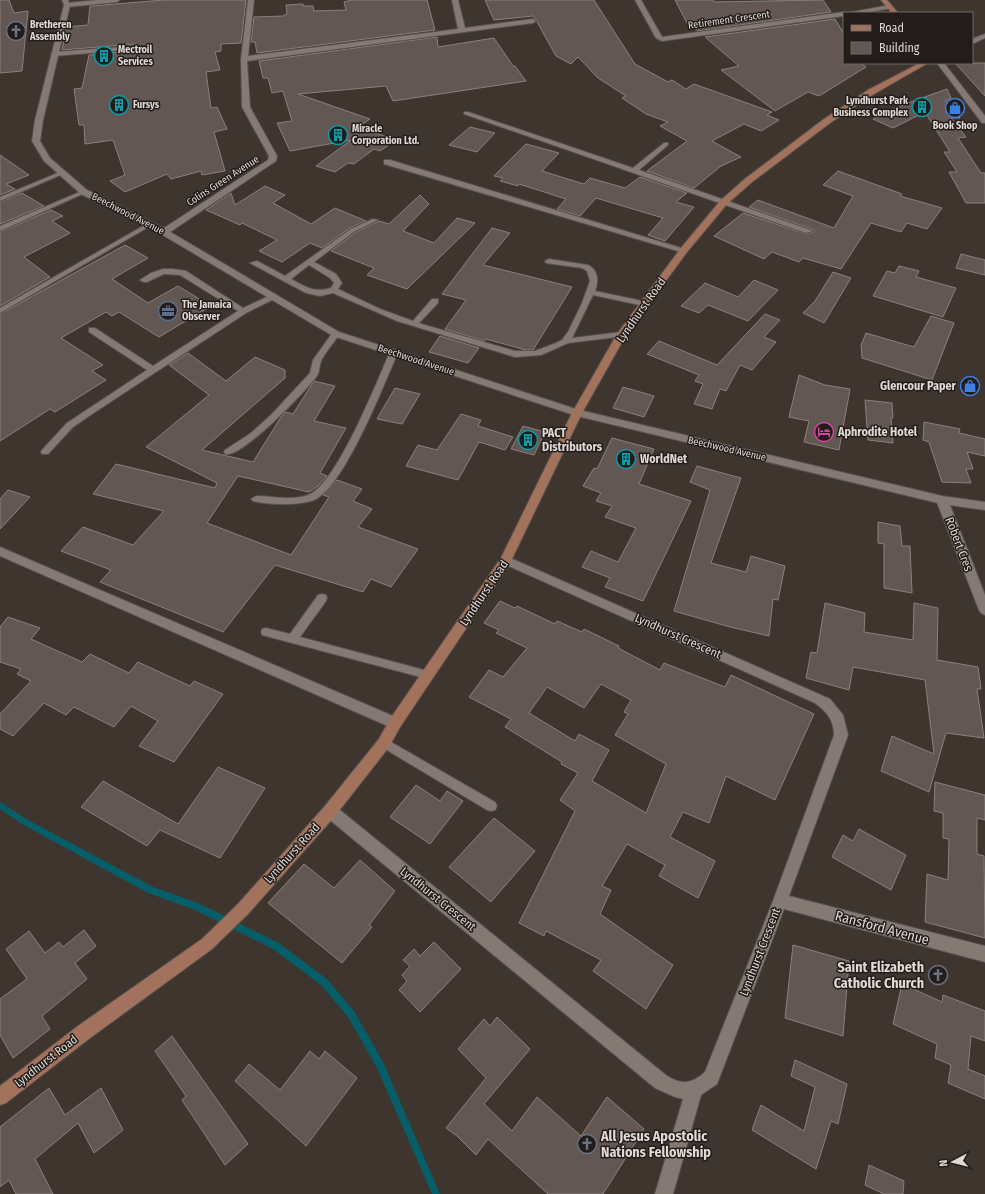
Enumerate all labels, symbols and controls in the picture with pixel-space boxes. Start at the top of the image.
street label: Retirement Crescent [687,8,771,32]
legend [843,12,973,64]
place label: Bretheren Assembly [29,19,72,43]
church icon: Bretheren Assembly [5,20,27,42]
text: Road [879,21,904,35]
text: Building [879,41,920,55]
place label: Mectroil Services [118,44,153,68]
building icon: Mectroil Services [93,45,115,67]
building icon: Fursys [108,94,130,116]
place label: Lyndhurst Park Business Complex [833,95,909,119]
building icon: Lyndhurst Park Business Complex [911,96,933,118]
shop icon: Book Shop [944,97,966,119]
place label: Fursys [133,99,160,111]
place label: Book Shop [933,120,978,132]
place label: Miracle Corporation Ltd. [352,123,420,147]
building icon: Miracle Corporation Ltd. [327,124,349,146]
street label: Colins Green Avenue [185,153,261,209]
street label: Beechwood Avenue [90,191,166,237]
street label: Lyndhurst Road [613,275,669,345]
place label: The Jamaica Observer [182,299,232,323]
office icon: The Jamaica Observer [157,300,179,322]
street label: Beechwood Avenue [376,342,456,378]
shop icon: Glencour Paper [959,375,981,397]
place label: Glencour Paper [880,379,957,393]
hotel icon: Aphrodite Hotel [813,421,835,443]
place label: Aphrodite Hotel [837,425,918,439]
place label: PACT Distributors [542,426,603,454]
building icon: PACT Distributors [517,429,539,451]
street label: Beechwood Avenue [687,434,767,464]
building icon: WorldNet [615,448,637,470]
place label: WorldNet [640,452,688,466]
street label: Robert Cres [942,515,976,573]
street label: Lyndhurst Road [457,558,511,628]
street label: Lyndhurst Crescent [633,611,723,661]
street label: Lyndhurst Road [261,820,323,886]
street label: Lyndhurst Crescent [397,864,479,934]
street label: Lyndhurst Crescent [737,906,783,998]
street label: Ransford Avenue [833,907,931,949]
place label: Saint Elizabeth Catholic Church [834,959,924,992]
church icon: Saint Elizabeth Catholic Church [927,964,949,986]
street label: Lyndhurst Road [12,1032,80,1090]
place label: All Jesus Apostolic Nations Fellowship [600,1128,711,1161]
church icon: All Jesus Apostolic Nations Fellowship [576,1133,598,1155]
north arrow [933,1142,973,1182]
text: N [937,1159,950,1167]

